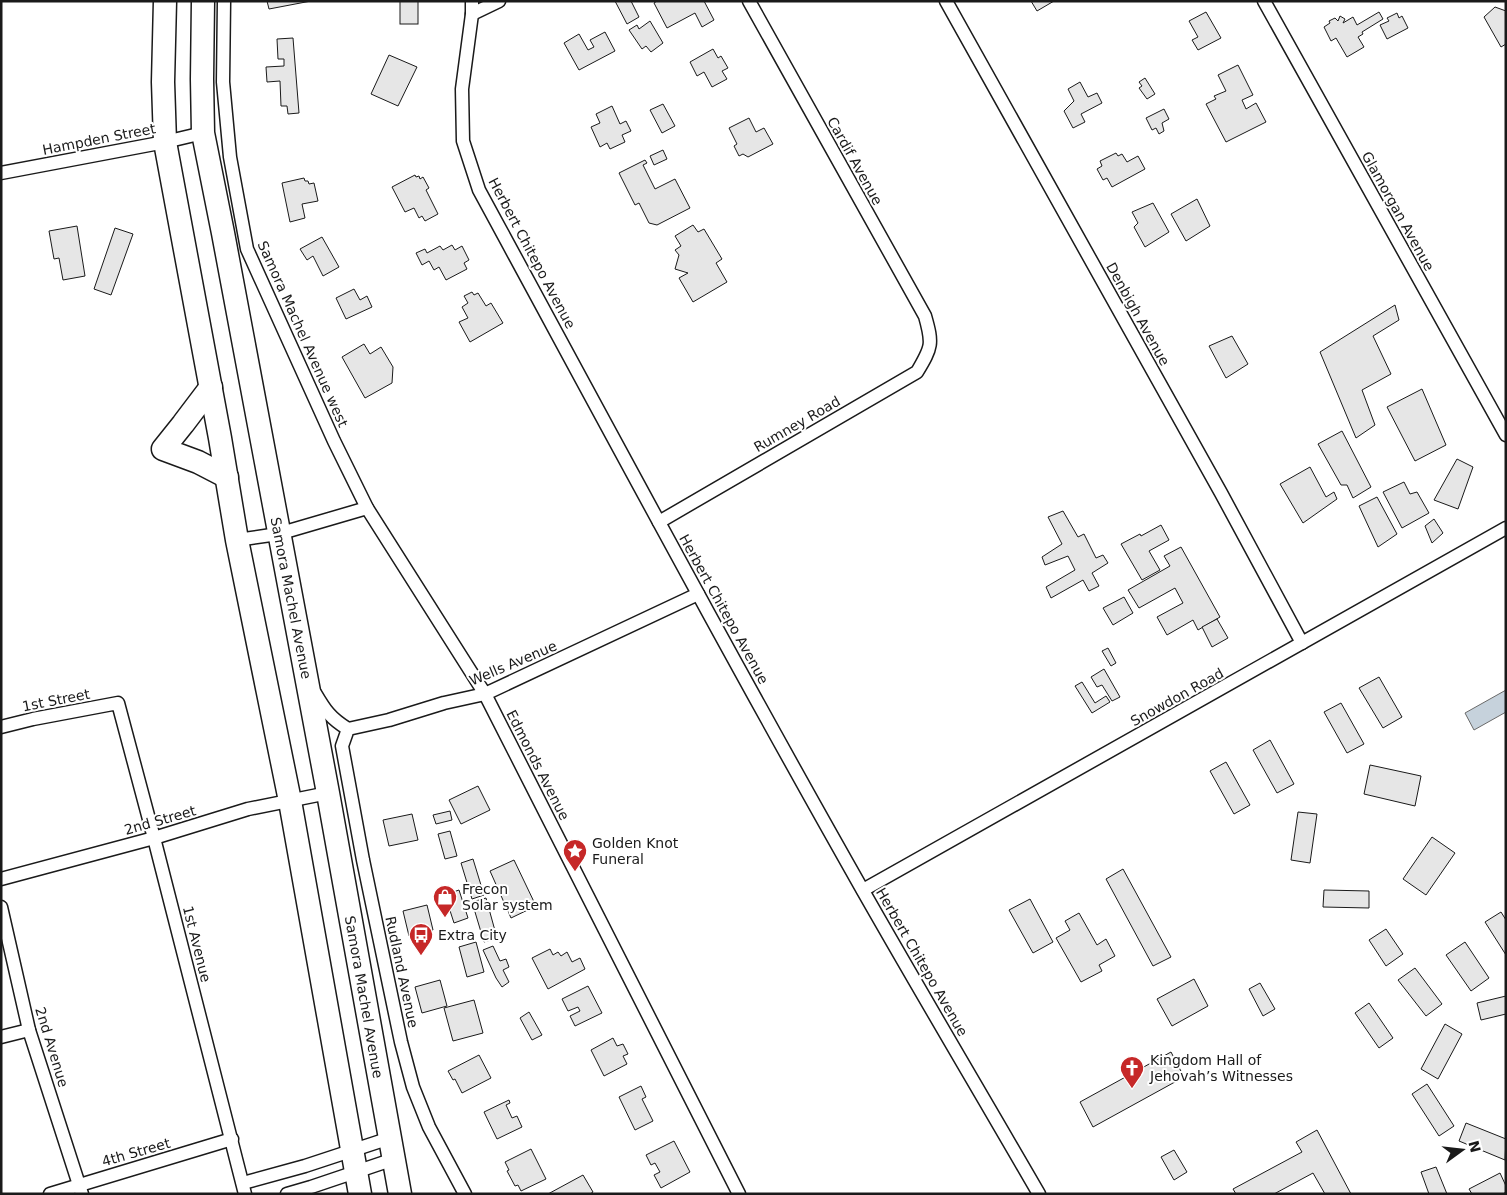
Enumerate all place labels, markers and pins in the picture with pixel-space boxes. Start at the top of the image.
place label: Golden Knot Funeral [592,835,679,867]
place icon: Golden Knot Funeral [562,838,588,872]
place label: Frecon Solar system [462,881,553,913]
shop icon: Frecon Solar system [432,884,458,918]
bus stop icon: Extra City [408,922,434,956]
place label: Extra City [438,927,507,943]
place label: Kingdom Hall of Jehovah’s Witnesses [1149,1052,1293,1084]
church icon: Kingdom Hall of Jehovah’s Witnesses [1119,1055,1145,1089]

